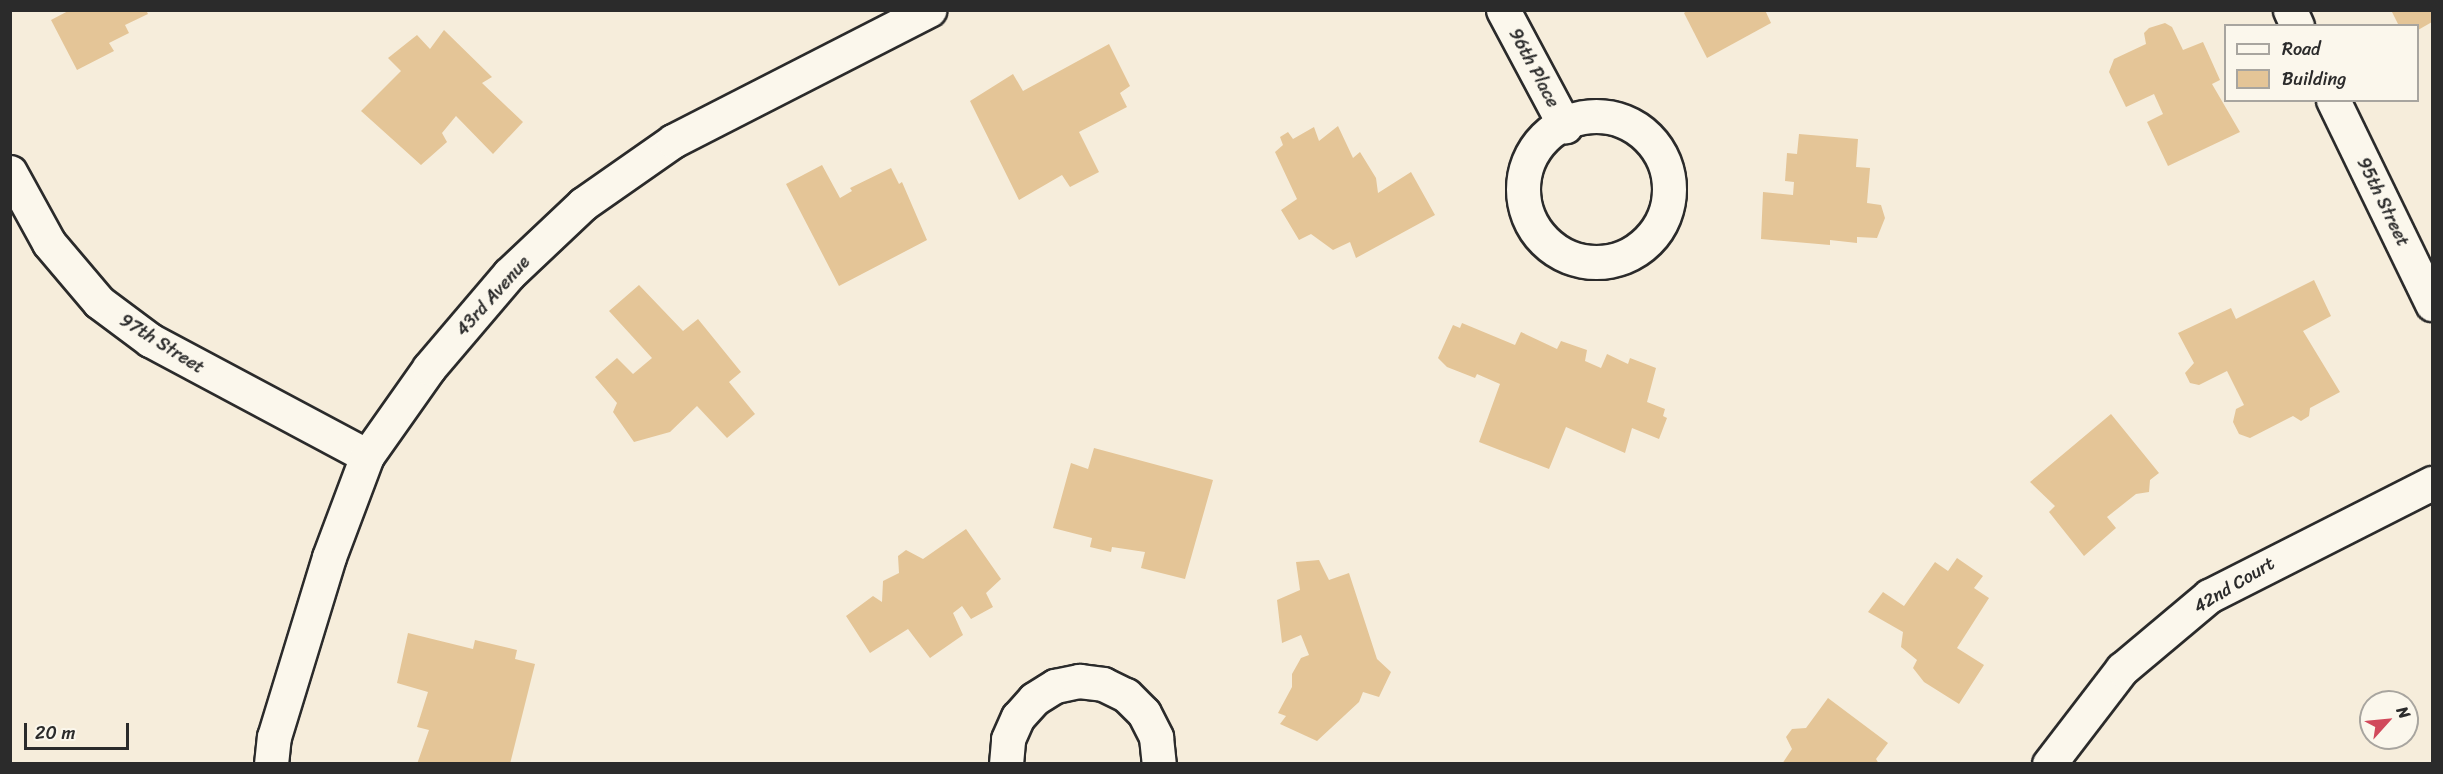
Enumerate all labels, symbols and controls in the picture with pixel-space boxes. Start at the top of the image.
legend [2224,24,2419,102]
street label: 96th Place [1504,25,1564,111]
text: Road [2282,33,2321,65]
text: Building [2282,63,2346,95]
street label: 95th Street [2352,154,2414,250]
street label: 43rd Avenue [451,252,535,340]
street label: 97th Street [116,310,208,378]
street label: 42nd Court [2190,552,2278,618]
north arrow [2359,690,2419,750]
text: N [2388,701,2419,724]
scale bar [27,711,132,749]
text: 20 m [35,717,75,749]

